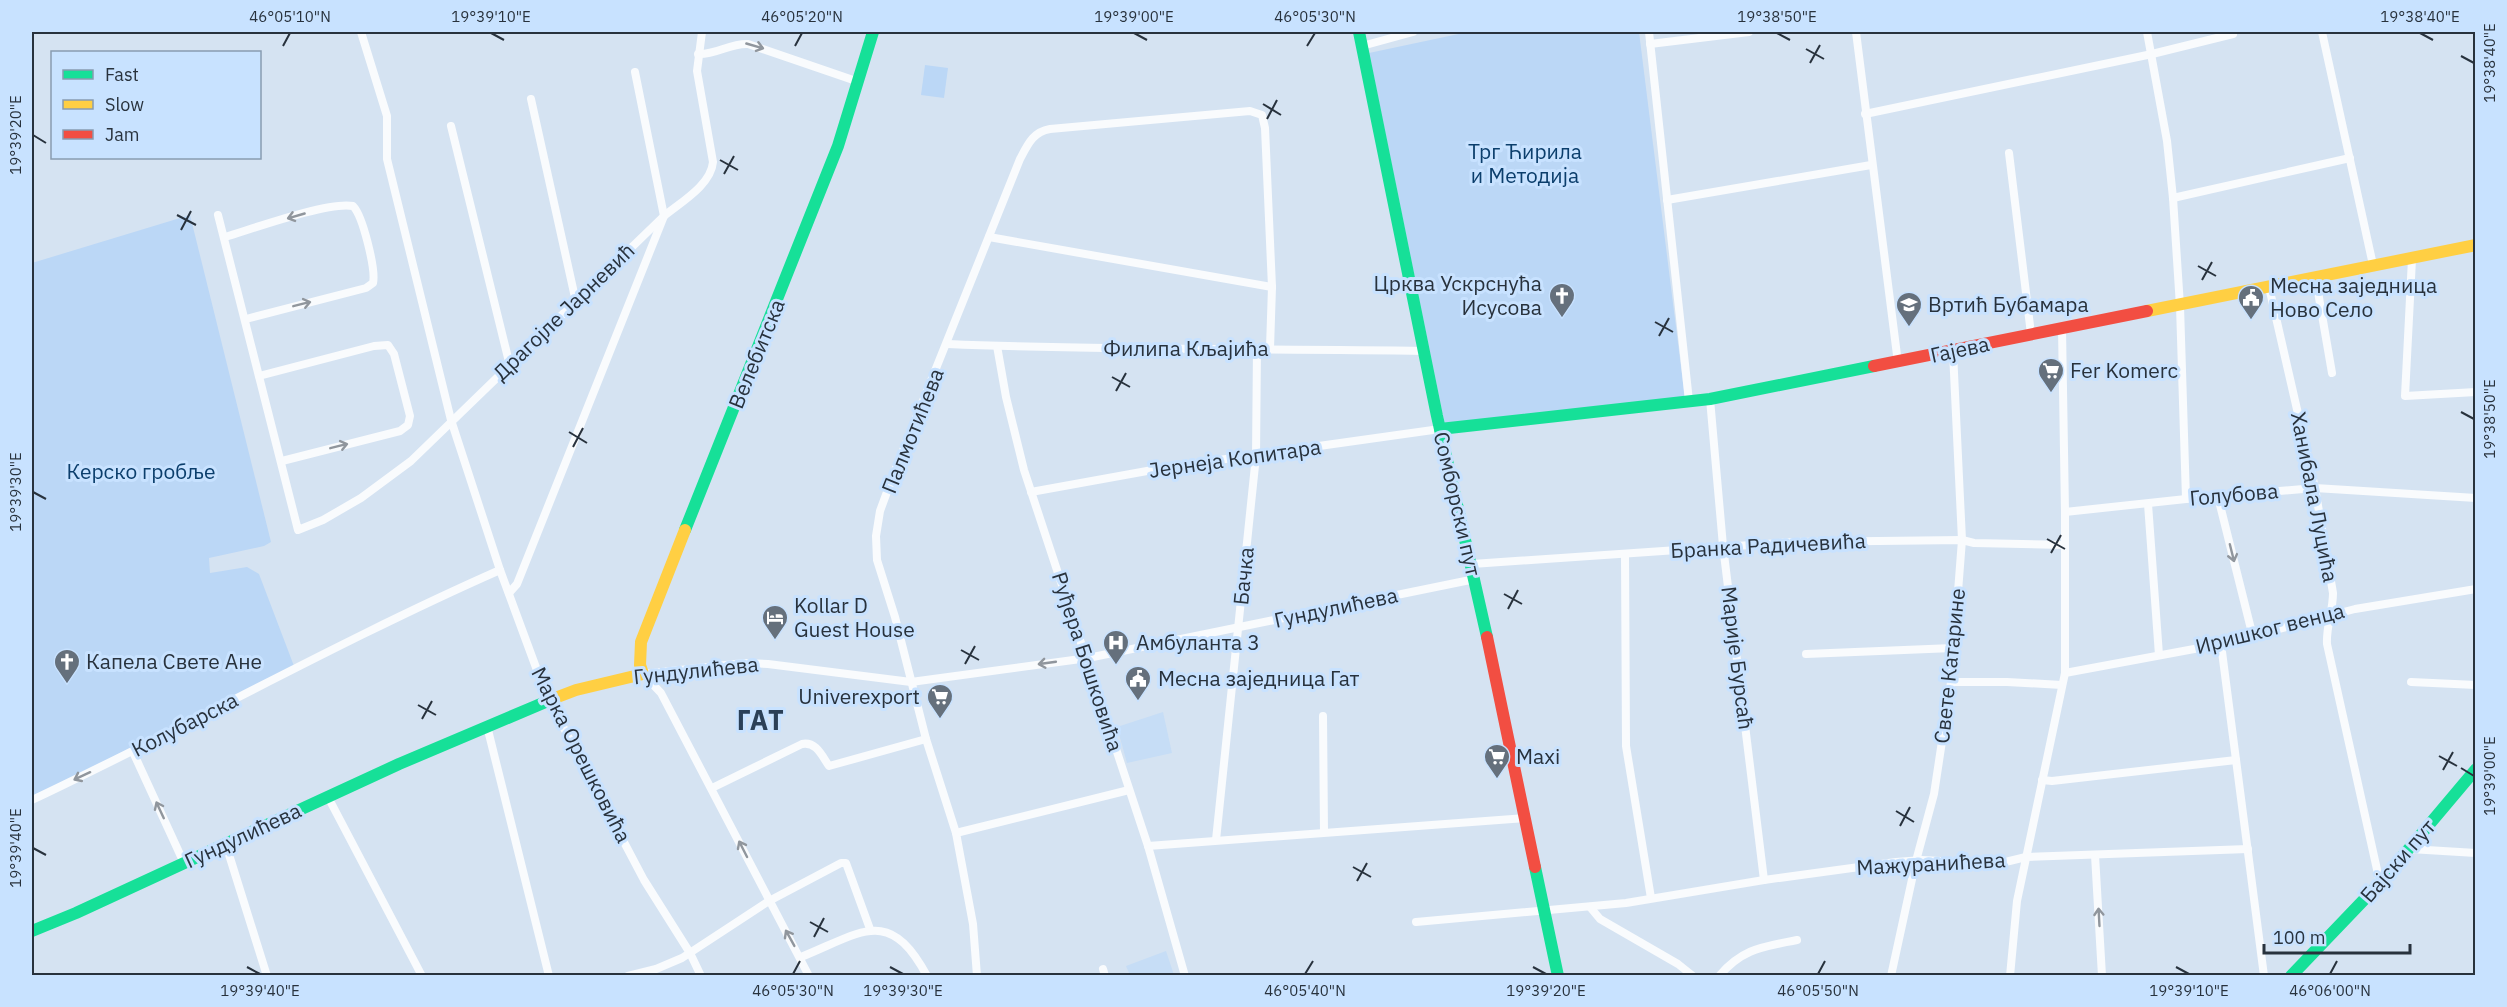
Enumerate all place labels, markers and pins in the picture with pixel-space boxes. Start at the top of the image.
place label: Црква Ускрснућа Исусова [1373,269,1542,321]
place label: Месна заједница Ново Село [2270,271,2437,323]
church icon: Црква Ускрснућа Исусова [1547,281,1577,319]
public building icon: Месна заједница Ново Село [2236,283,2266,321]
school or university icon: Вртић Бубамара [1894,290,1924,328]
place label: Вртић Бубамара [1928,290,2089,318]
supermarket icon: Fer Komerc [2036,356,2066,394]
place label: Fer Komerc [2070,356,2178,384]
place label: Kollar D Guest House [794,591,915,643]
hotel icon: Kollar D Guest House [760,603,790,641]
hospital icon: Амбуланта 3 [1101,628,1131,666]
place label: Амбуланта 3 [1136,628,1260,656]
church icon: Капела Свете Ане [52,647,82,685]
place label: Капела Свете Ане [86,647,262,675]
public building icon: Месна заједница Гат [1123,664,1153,702]
place label: Месна заједница Гат [1158,664,1360,692]
place label: Univerexport [798,682,920,710]
supermarket icon: Univerexport [925,682,955,720]
supermarket icon: Maxi [1482,742,1512,780]
place label: Maxi [1516,742,1560,770]

